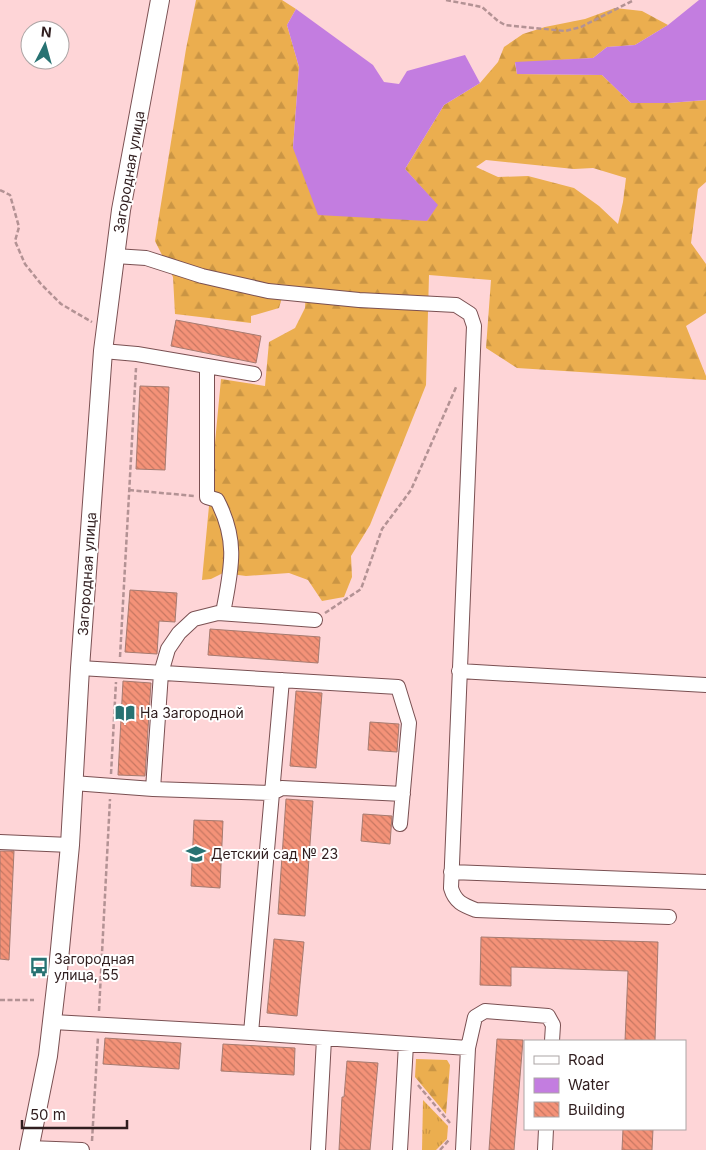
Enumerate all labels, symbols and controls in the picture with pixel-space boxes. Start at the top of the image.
north arrow [20,20,70,70]
text: N [40,23,53,41]
street label: Загородная улица [109,109,148,235]
street label: Загородная улица [74,511,99,636]
library icon: На Загородной [114,702,136,724]
place label: На Загородной [140,704,244,721]
school or university icon: Детский сад № 23 [185,843,207,865]
place label: Детский сад № 23 [211,845,338,862]
place label: Загородная улица, 55 [54,950,134,983]
bus stop icon: Загородная улица, 55 [28,956,50,978]
legend [524,1040,686,1130]
text: Road [568,1050,604,1069]
text: Water [568,1075,610,1094]
scale bar [22,1098,128,1130]
text: Building [568,1100,625,1119]
text: 50 m [30,1105,66,1124]

